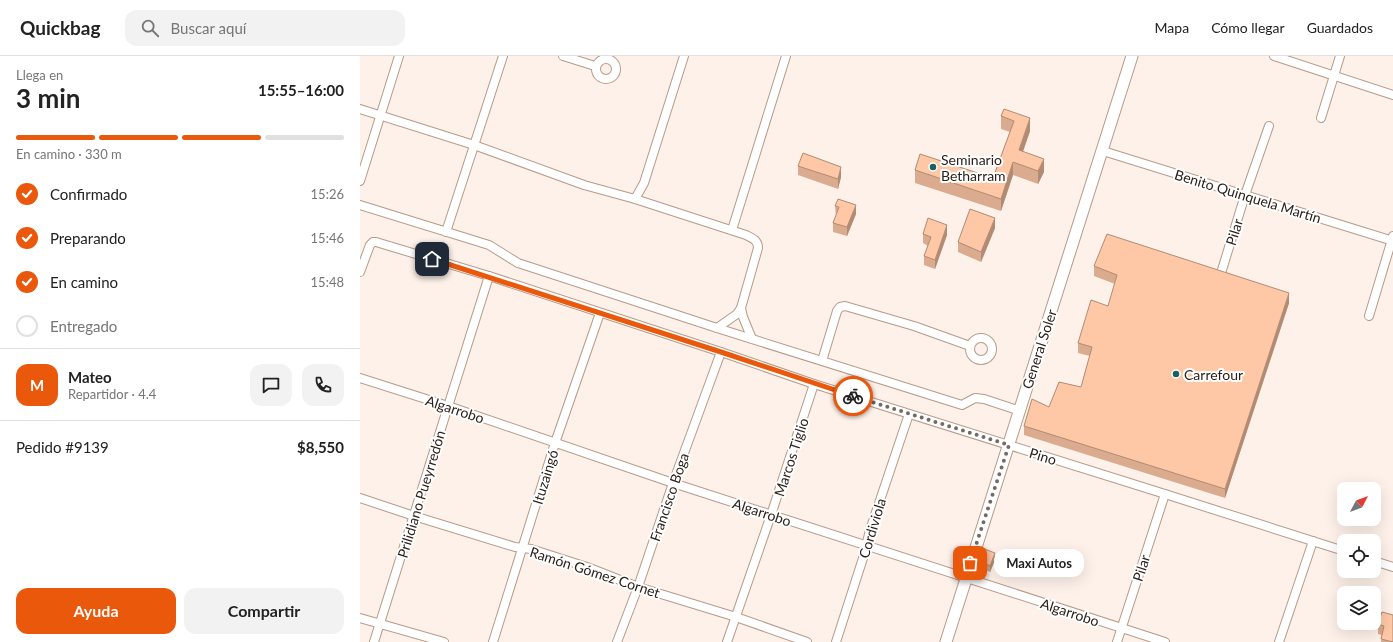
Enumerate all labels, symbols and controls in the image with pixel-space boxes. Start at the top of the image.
search box [125,10,405,46]
text: Quickbag [20,16,101,39]
icon: search [139,17,161,39]
text: Buscar aquí [171,19,246,37]
text: Mapa [1155,19,1189,36]
text: Cómo llegar [1211,19,1285,36]
text: Guardados [1307,19,1373,36]
text: Llega en [16,67,63,83]
text: 15:55–16:00 [258,81,344,99]
text: 3 min [16,82,80,114]
text: En camino · 330 m [16,146,122,162]
place label: Seminario Betharram [941,151,1006,184]
marker: Seminario Betharram [928,162,938,172]
street label: Benito Quinquela Martín [1173,166,1323,226]
icon: check [16,183,38,205]
text: Confirmado [50,185,127,203]
text: 15:26 [311,186,344,202]
street label: Pilar [1222,217,1246,247]
icon: check [16,227,38,249]
text: Preparando [50,229,126,247]
text: 15:46 [311,230,344,246]
pin [415,242,449,276]
icon: home [421,248,443,270]
icon: check [16,271,38,293]
text: En camino [50,273,118,291]
text: 15:48 [311,274,344,290]
street label: General Soler [1018,307,1060,391]
text: Entregado [50,317,117,335]
button: chat [250,364,292,406]
button: phone [302,364,344,406]
place label: Carrefour [1184,366,1243,383]
text: Mateo [68,368,112,386]
marker: Carrefour [1171,369,1181,379]
text: M [30,376,44,394]
courier [833,376,873,416]
icon: bike [842,385,864,407]
text: Repartidor · 4.4 [68,386,156,402]
street label: Algarrobo [424,392,487,426]
street label: Marcos Tiglio [770,415,812,499]
street label: Prilidiano Pueyrredón [394,428,448,560]
text: Pedido #9139 [16,438,109,456]
text: $8,550 [297,438,344,456]
street label: Pino [1027,444,1059,468]
street label: Ituzaingó [529,448,561,506]
street label: Francisco Boga [646,451,692,543]
north arrow [1337,482,1381,526]
map controls [1337,482,1381,630]
street label: Algarrobo [731,495,794,529]
street label: Cordiviola [855,496,889,560]
button: locate [1337,534,1381,578]
street label: Ramón Gómez Cornet [528,543,662,601]
pin [953,546,987,580]
callout: Maxi Autos [994,549,1084,577]
icon: bag [959,552,981,574]
street label: Pilar [1129,552,1153,584]
text: Maxi Autos [1006,555,1072,571]
button: layers [1337,586,1381,630]
button: Ayuda [16,588,176,634]
button: Compartir [184,588,344,634]
street label: Algarrobo [1039,595,1102,629]

